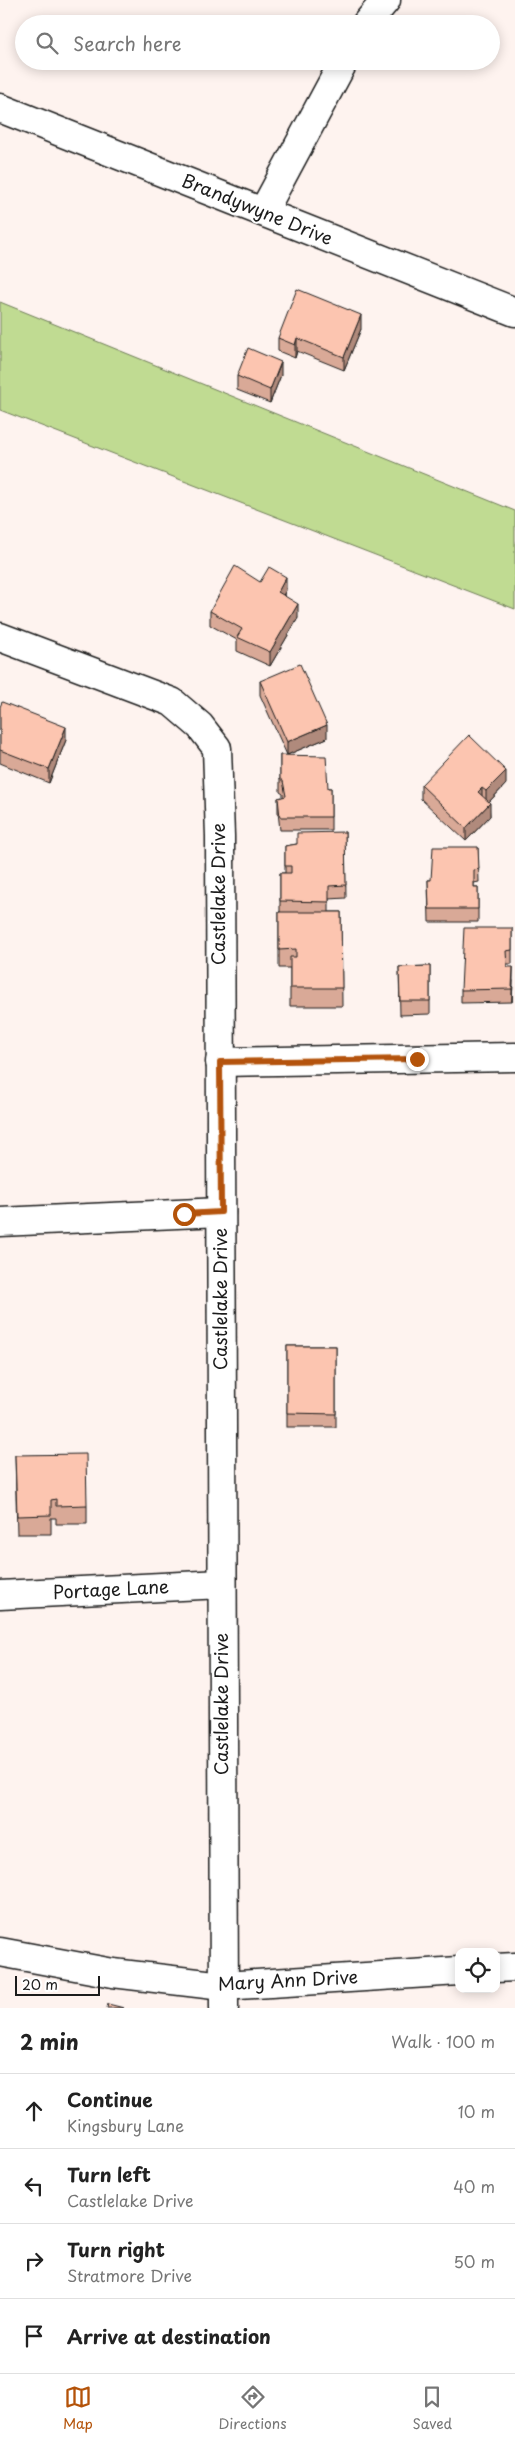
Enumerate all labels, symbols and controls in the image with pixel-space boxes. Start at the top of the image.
search box [15,15,500,70]
icon: search [33,29,61,57]
text: Search here [73,29,182,57]
street label: Brandywyne Drive [178,166,337,251]
street label: Castlelake Drive [204,823,231,965]
route end [406,1048,429,1071]
route start [173,1203,196,1226]
street label: Castlelake Drive [206,1228,233,1370]
street label: Portage Lane [52,1572,170,1605]
street label: Castlelake Drive [207,1633,234,1775]
map controls [455,1948,500,1993]
button: locate [455,1948,500,1993]
street label: Mary Ann Drive [217,1962,359,1997]
scale bar [15,1973,100,1996]
text: 20 m [22,1974,58,1995]
text: 2 min [20,2025,79,2057]
text: Walk · 100 m [391,2029,495,2053]
text: Continue [67,2085,153,2113]
icon: ahead [20,2097,48,2125]
text: 10 m [458,2099,495,2123]
text: Kingsbury Lane [67,2113,184,2137]
text: Turn left [67,2160,151,2188]
icon: left [20,2172,48,2200]
text: 40 m [453,2174,495,2198]
text: Castlelake Drive [67,2188,194,2212]
text: Turn right [67,2235,165,2263]
icon: right [20,2247,48,2275]
text: 50 m [454,2249,495,2273]
text: Stratmore Drive [67,2263,192,2287]
icon: arrive [20,2322,48,2350]
text: Arrive at destination [67,2322,271,2350]
tab: Map [63,2383,93,2434]
tab: Directions [219,2383,287,2434]
tab: Saved [412,2383,452,2434]

